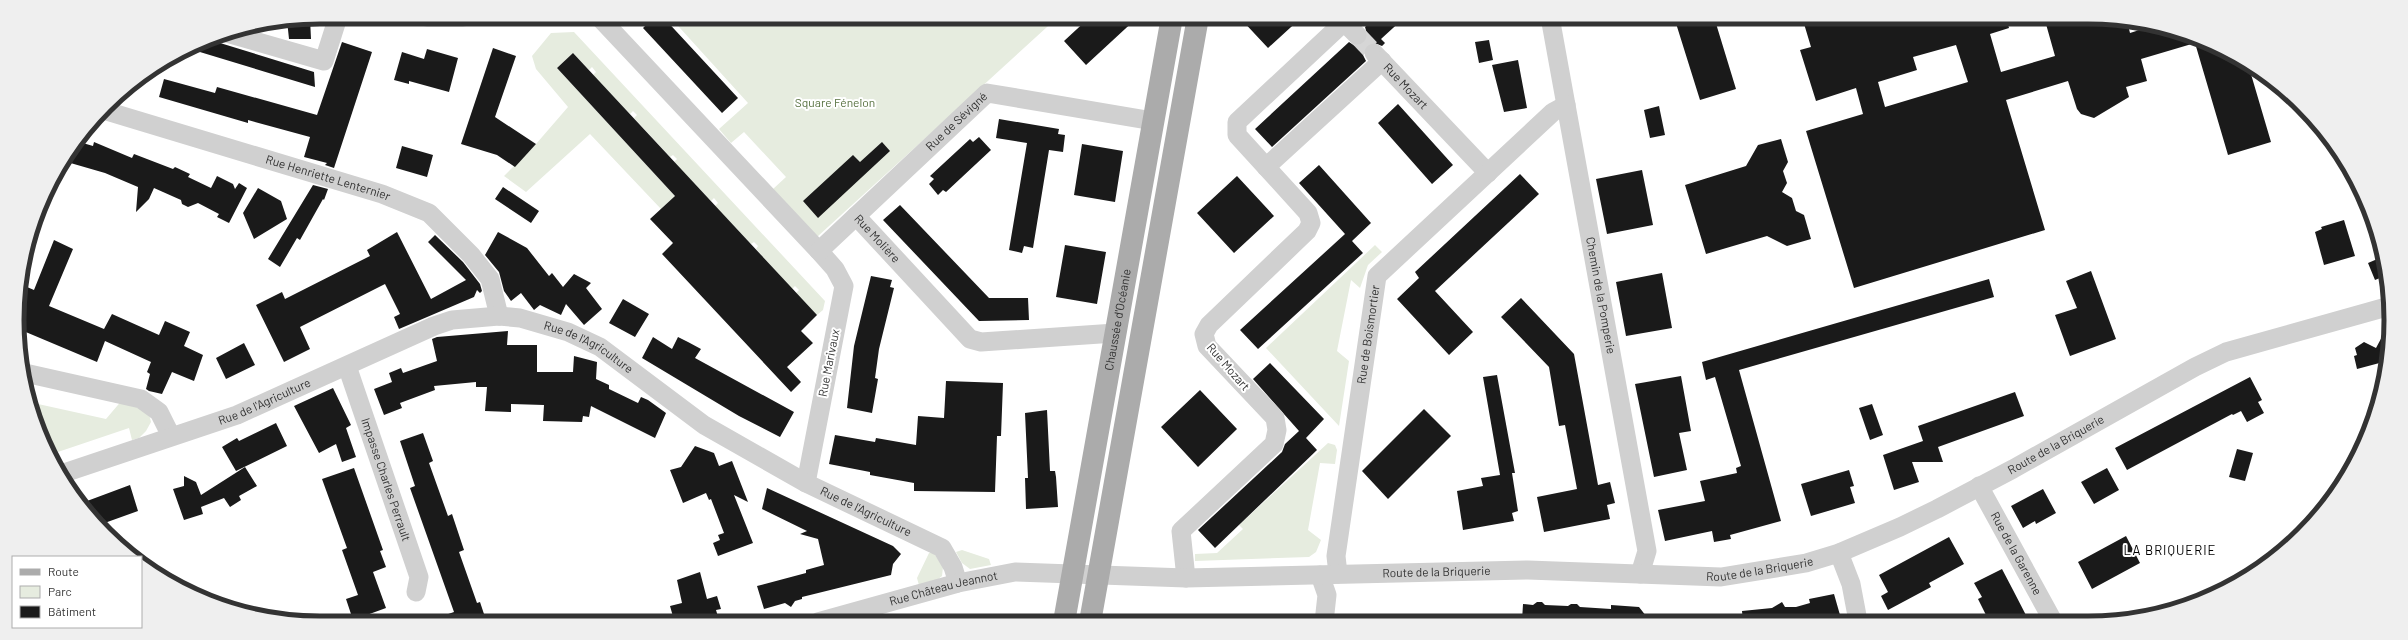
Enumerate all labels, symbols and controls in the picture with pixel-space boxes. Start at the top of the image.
street label: Rue Mozart [1381,60,1432,112]
street label: Rue de Sévigné [922,89,990,153]
park label: Square Fénelon [795,95,875,109]
street label: Rue Henriette Lenternier [264,151,393,203]
street label: Rue Molière [852,211,904,265]
street label: Chemin de la Pomperie [1584,236,1619,355]
street label: Chaussée d'Océanie [1101,268,1133,372]
street label: Rue de Boismortier [1353,283,1382,385]
street label: Rue de l'Agriculture [543,317,636,375]
street label: Rue Marivaux [815,328,841,398]
street label: Rue Mozart [1204,340,1253,393]
street label: Rue de l'Agriculture [216,375,312,427]
street label: Route de la Briquerie [2005,411,2106,477]
street label: Impasse Charles Perrault [359,416,414,543]
street label: Rue de l'Agriculture [818,483,914,538]
street label: Rue de la Garenne [1988,509,2045,597]
district label: LA BRIQUERIE [2124,542,2216,558]
street label: Route de la Briquerie [1706,553,1815,583]
legend [12,556,142,628]
street label: Route de la Briquerie [1382,563,1491,579]
text: Route [48,564,79,578]
street label: Rue Château Jeannot [888,568,999,608]
text: Parc [48,584,72,598]
text: Bâtiment [48,604,96,618]

